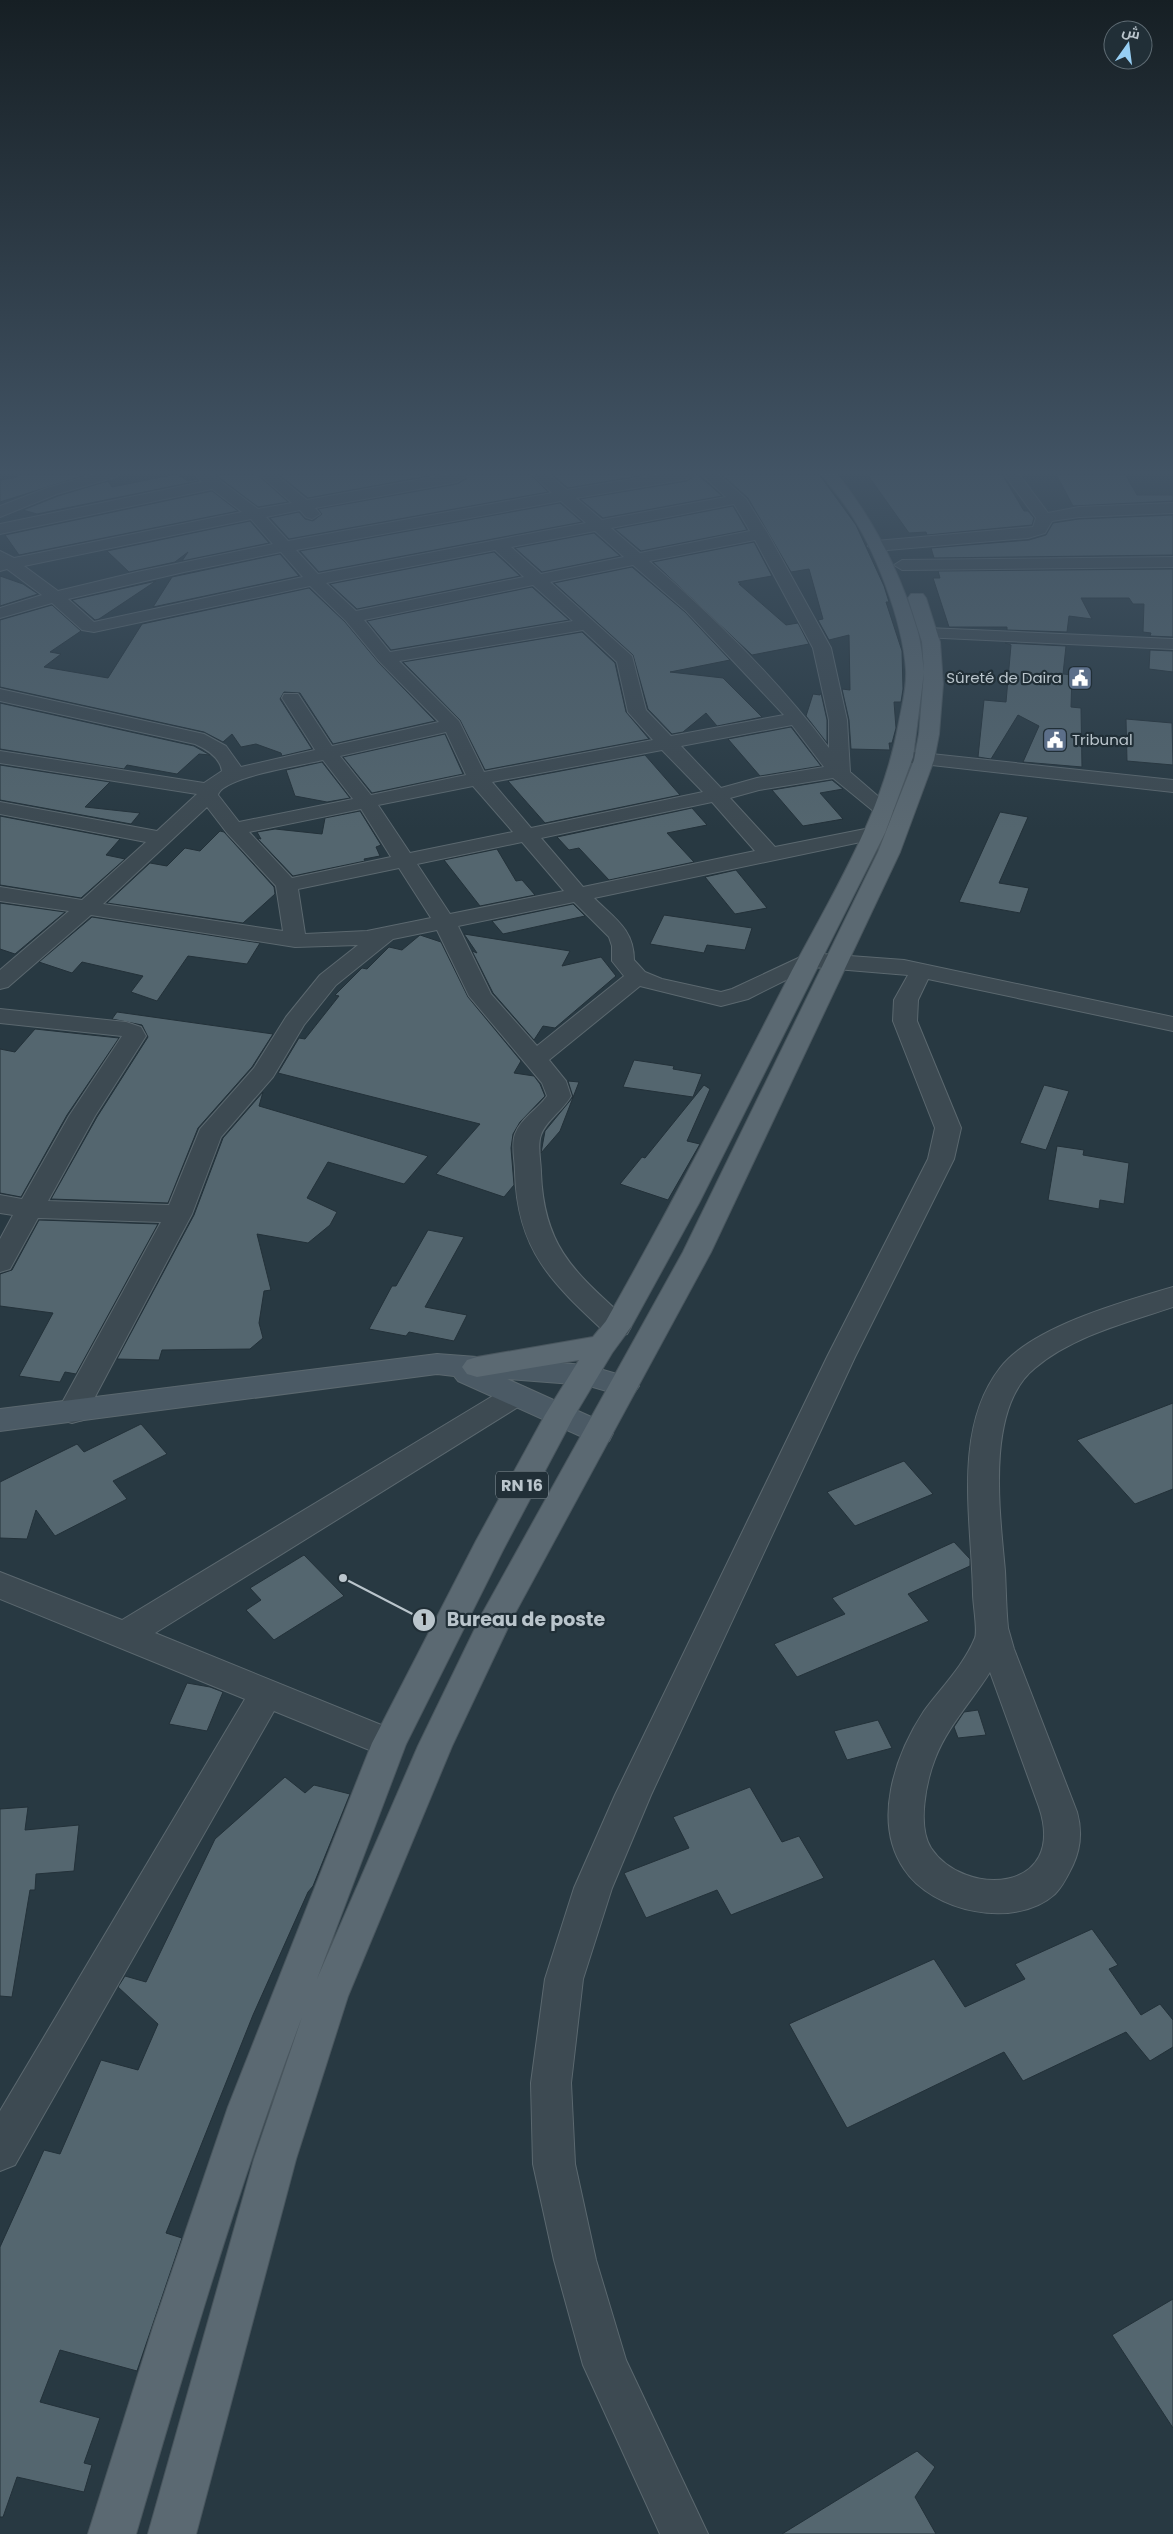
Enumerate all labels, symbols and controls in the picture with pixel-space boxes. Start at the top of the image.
north arrow [1103,20,1153,70]
text: ش [1120,21,1142,44]
public building icon: Sûreté de Daira [1067,665,1093,691]
place label: Sûreté de Daira [946,667,1062,688]
public building icon: Tribunal [1042,727,1068,753]
place label: Tribunal [1072,729,1133,750]
road number: RN 16 [496,1472,548,1498]
callout: Bureau de poste [411,1603,615,1637]
text: Bureau de poste [447,1606,606,1633]
text: 1 [421,1609,427,1630]

